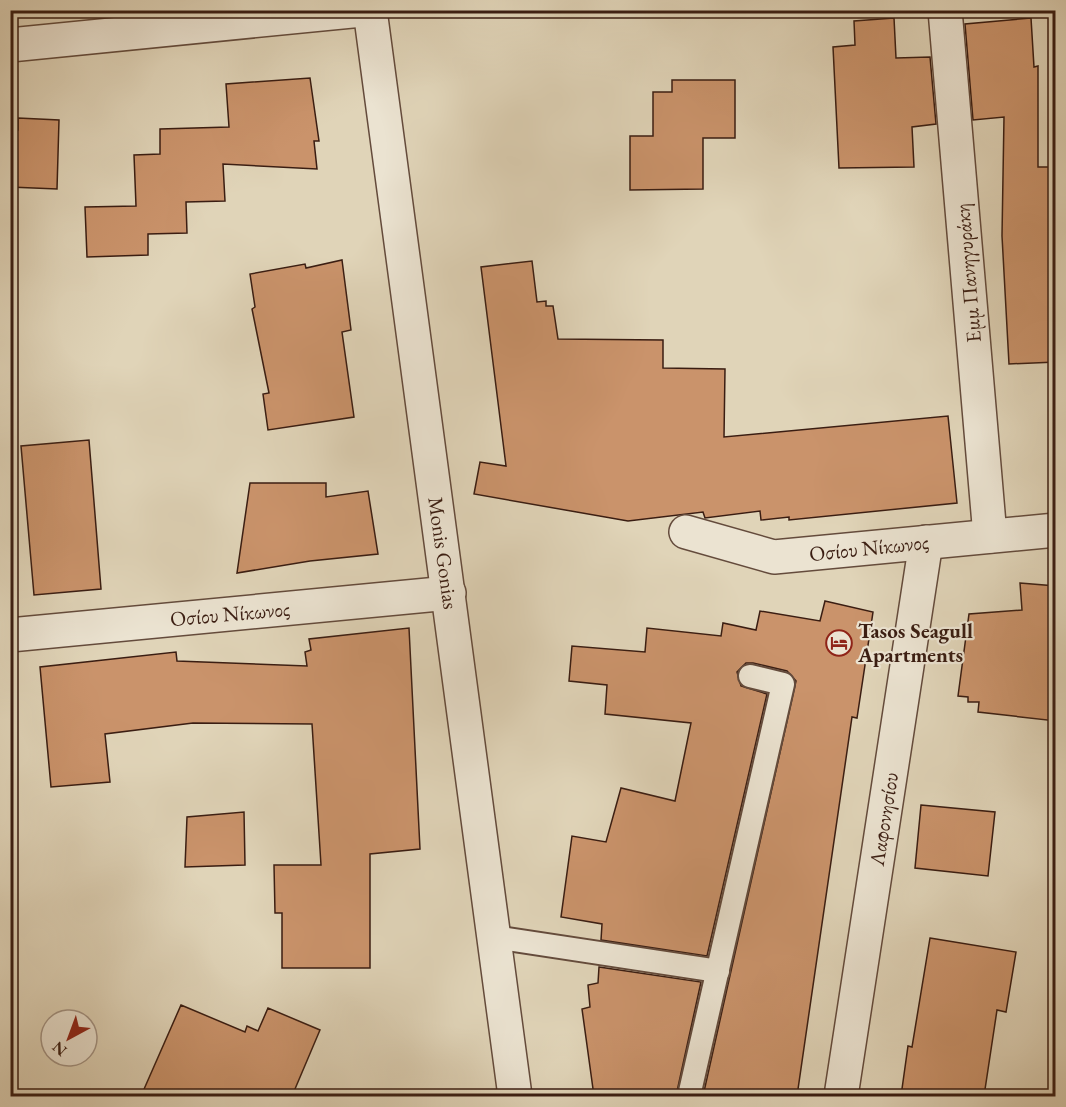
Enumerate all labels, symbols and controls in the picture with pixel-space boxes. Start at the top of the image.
street label: Εμμ Πανηγυράκη [948,202,987,344]
street label: Monis Gonias [422,495,465,611]
street label: Οσίου Νίκωνος [808,528,930,567]
street label: Οσίου Νίκωνος [169,595,291,632]
place label: Tasos Seagull Apartments [857,617,973,668]
hotel icon: Tasos Seagull Apartments [824,628,854,658]
street label: Λαφονησίου [863,770,904,869]
north arrow [39,1008,99,1068]
text: N [48,1037,71,1061]

